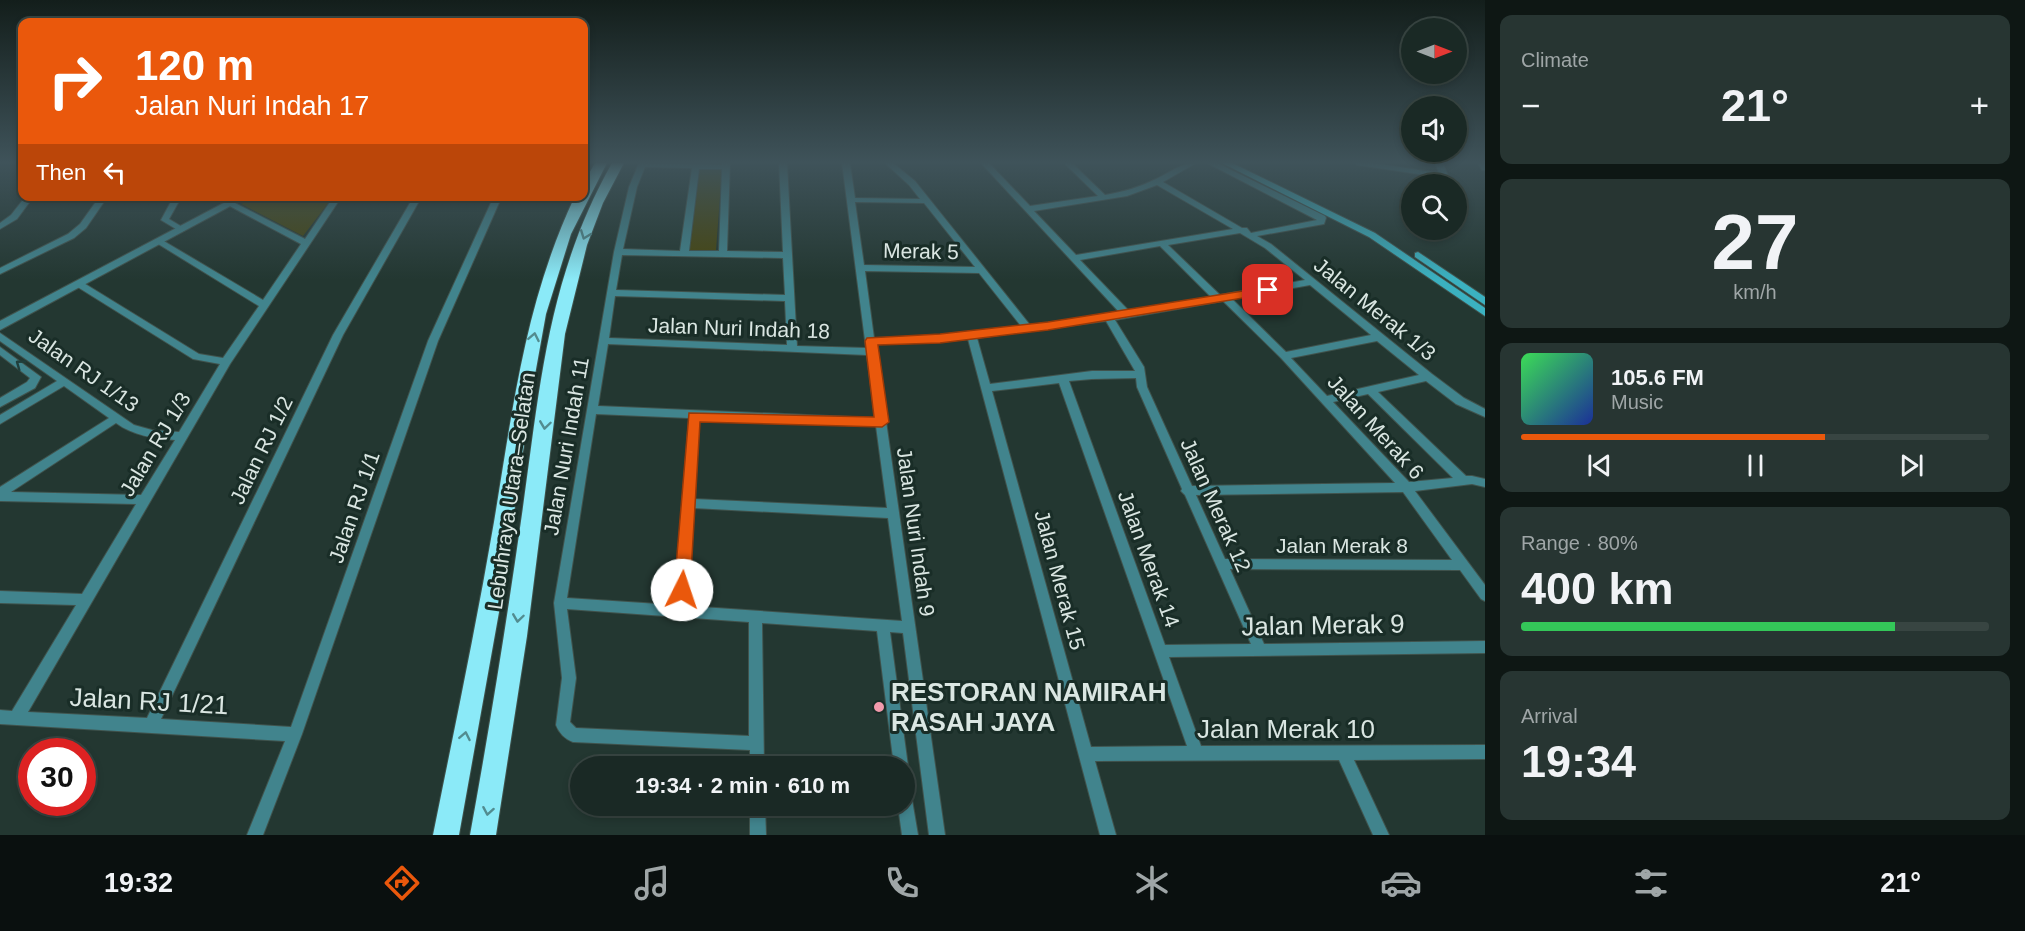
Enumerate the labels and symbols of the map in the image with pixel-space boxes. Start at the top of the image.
north arrow [1401,18,1467,84]
one-way arrow [580,228,592,239]
street label: Merak 5 [883,239,959,263]
street label: Jalan Merak 1/3 [1310,253,1440,365]
pin [1242,264,1293,315]
street label: Jalan Nuri Indah 18 [648,313,830,343]
street label: Jalan RJ 1/13 [25,324,143,416]
one-way arrow [527,333,540,343]
street label: Jalan Nuri Indah 11 [539,355,593,537]
one-way arrow [15,361,26,372]
street label: Jalan Merak 6 [1323,370,1429,484]
street label: Lebuhraya Utara–Selatan [483,371,539,611]
street label: Jalan RJ 1/3 [115,388,195,500]
street label: Jalan RJ 1/2 [225,392,297,508]
one-way arrow [539,420,551,430]
street label: Jalan Merak 12 [1176,435,1256,575]
street label: Jalan Nuri Indah 9 [893,446,939,618]
street label: Jalan RJ 1/1 [324,448,384,566]
street label: Jalan Merak 14 [1114,488,1184,631]
street label: Jalan Merak 15 [1030,508,1090,652]
street label: Jalan Merak 8 [1276,534,1408,557]
position arrow [650,558,714,622]
street label: Jalan Merak 9 [1241,609,1405,641]
one-way arrow [513,613,525,623]
place label: RESTORAN NAMIRAH RASAH JAYA [891,677,1166,737]
street label: Jalan RJ 1/21 [69,682,229,720]
marker: RESTORAN NAMIRAH RASAH JAYA [872,700,886,714]
street label: Jalan Merak 10 [1197,714,1375,744]
one-way arrow [458,732,471,742]
speed limit sign: 30 [18,738,96,816]
one-way arrow [482,806,494,815]

